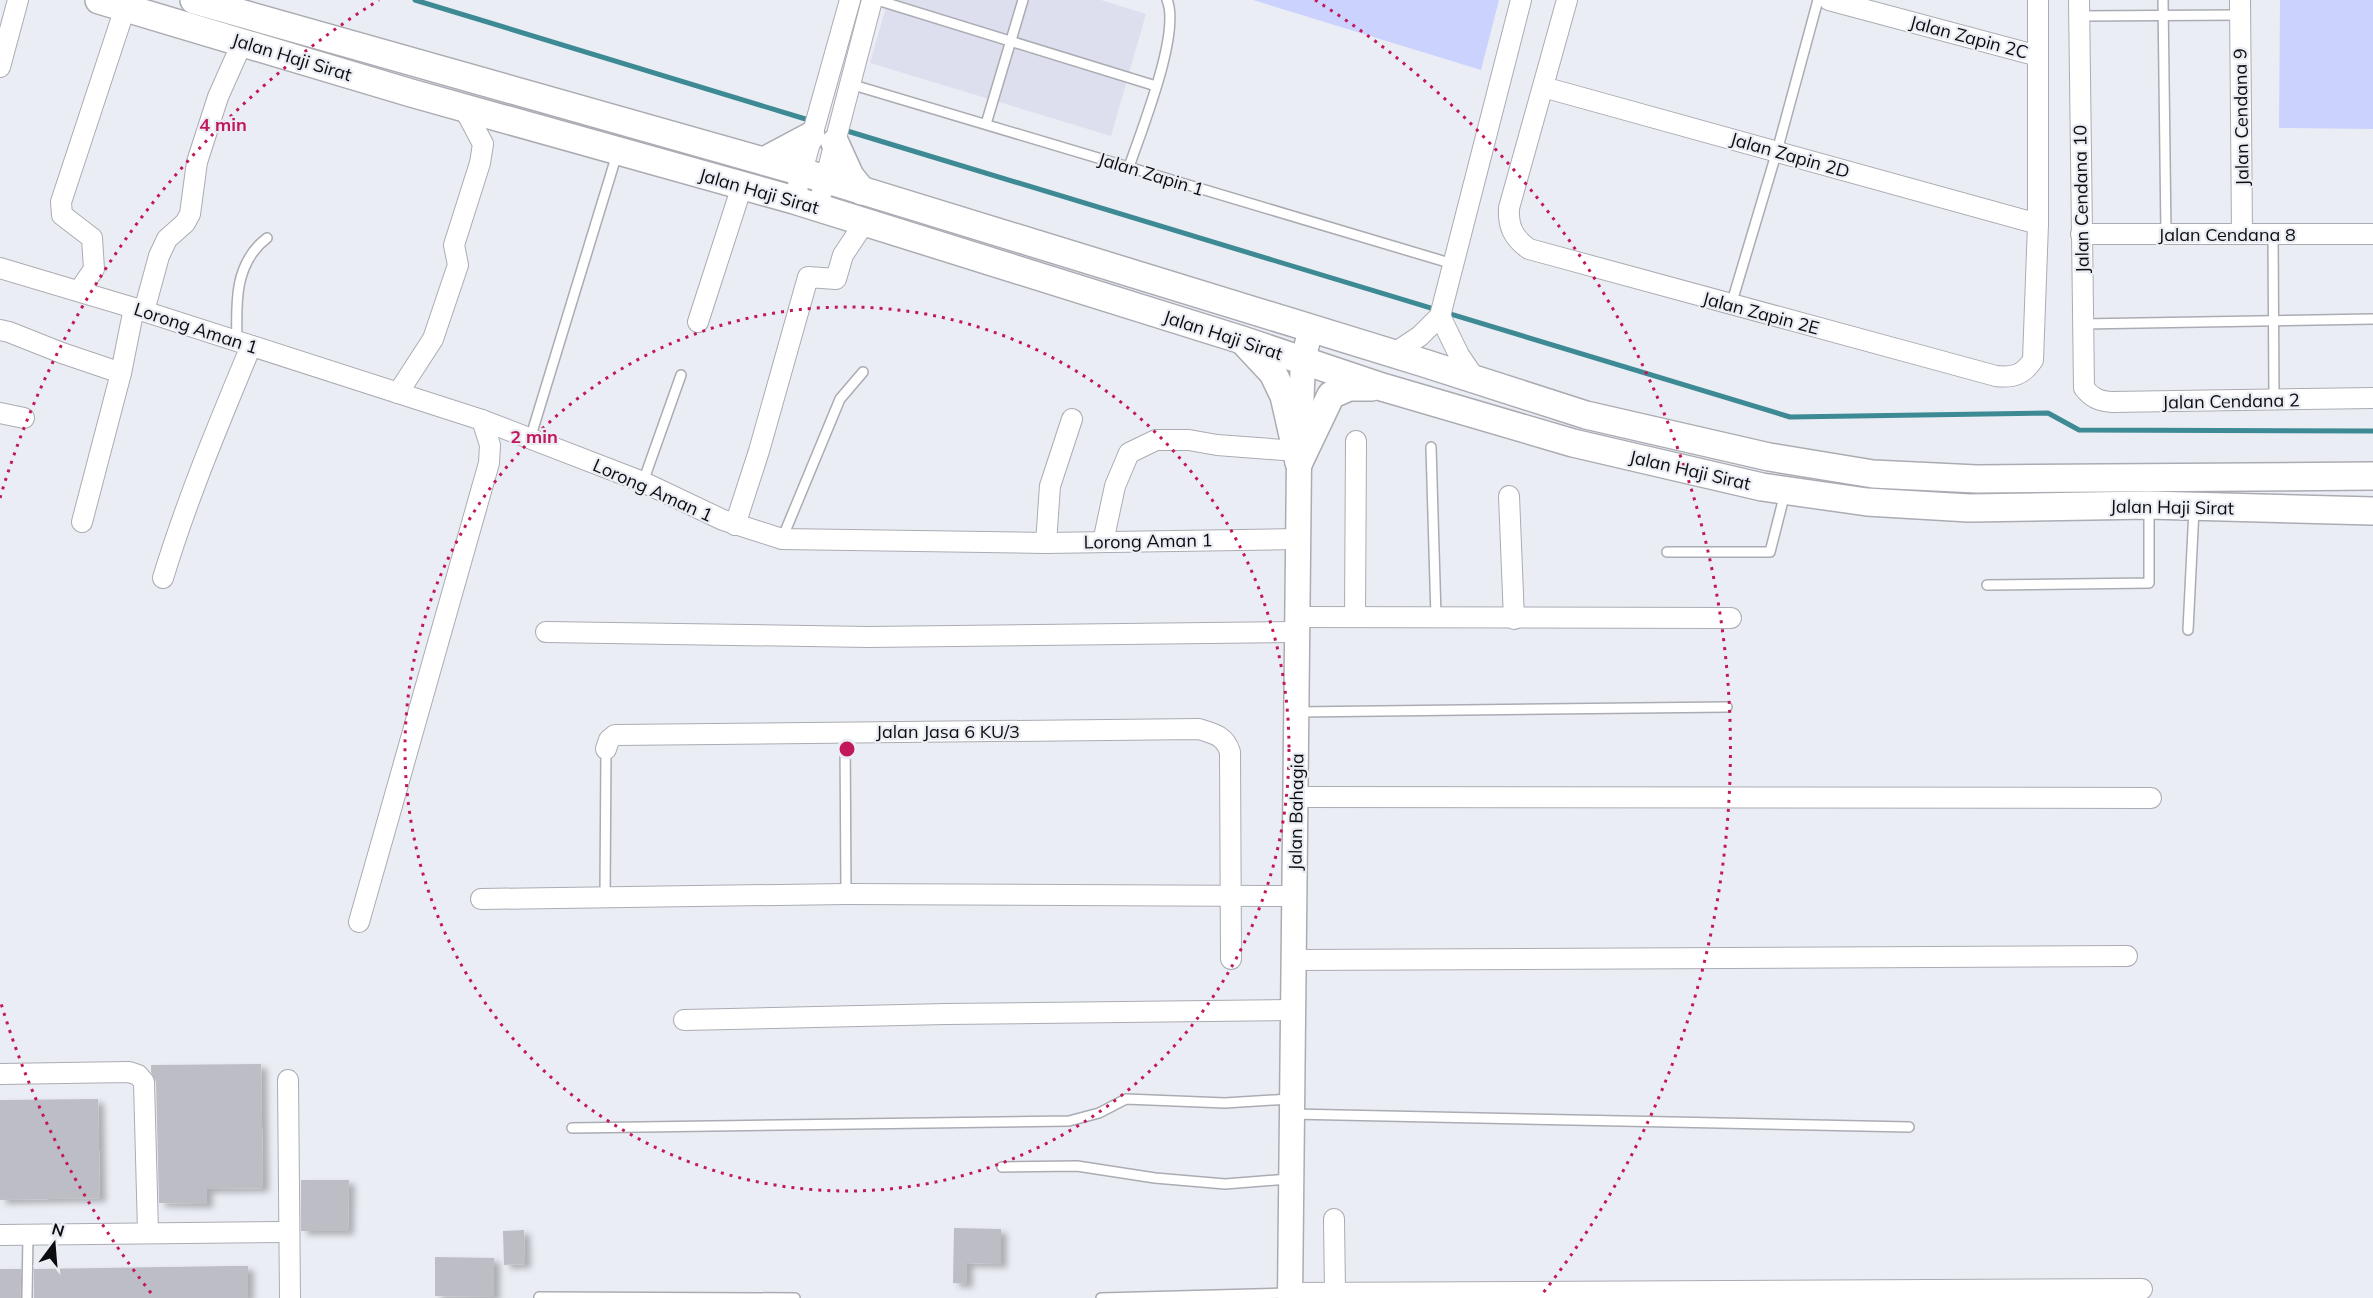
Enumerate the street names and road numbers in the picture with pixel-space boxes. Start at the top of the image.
street label: Jalan Zapin 2C [1907,10,2031,64]
street label: Jalan Haji Sirat [229,28,355,86]
street label: Jalan Cendana 9 [2228,48,2254,186]
street label: Jalan Cendana 10 [2068,125,2094,273]
street label: Jalan Zapin 2D [1728,127,1852,183]
street label: Jalan Zapin 1 [1095,147,1207,201]
street label: Jalan Haji Sirat [696,163,822,219]
street label: Jalan Cendana 8 [2158,223,2296,246]
street label: Jalan Zapin 2E [1700,286,1822,340]
street label: Lorong Aman 1 [131,297,261,359]
street label: Jalan Haji Sirat [1161,305,1285,365]
street label: Jalan Cendana 2 [2162,388,2300,414]
street label: Jalan Haji Sirat [1627,445,1753,495]
street label: Lorong Aman 1 [590,453,716,527]
street label: Jalan Haji Sirat [2110,494,2234,520]
street label: Lorong Aman 1 [1083,528,1213,554]
street label: Jalan Jasa 6 KU/3 [876,720,1020,743]
street label: Jalan Bahagia [1283,753,1309,871]

